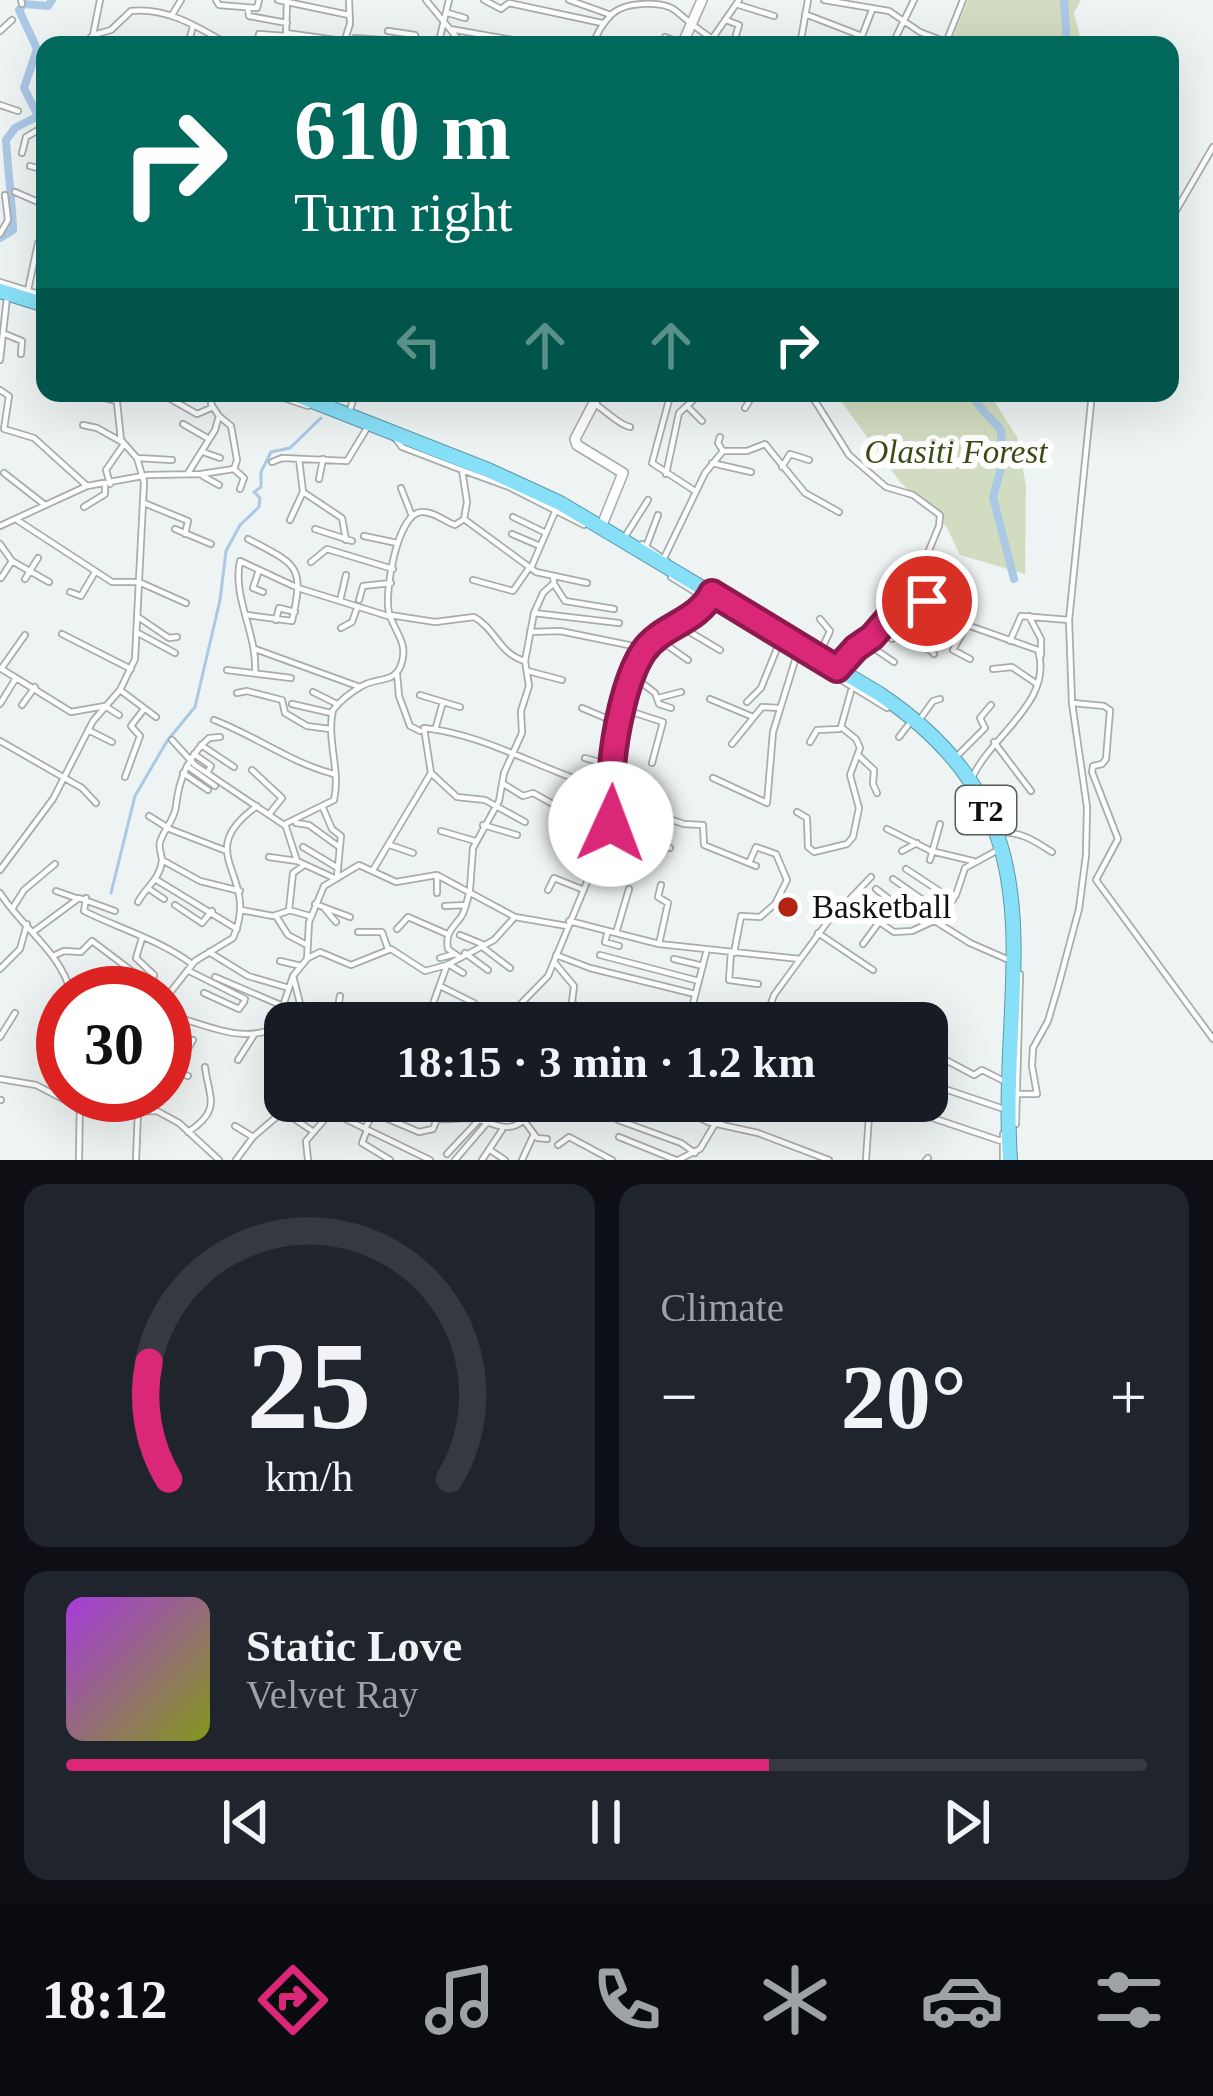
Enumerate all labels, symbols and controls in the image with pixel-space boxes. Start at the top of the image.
icon: right [96,84,252,240]
text: 610 m [294,84,511,177]
text: Turn right [294,183,513,243]
icon: left [386,312,452,378]
icon: ahead [512,312,578,378]
icon: ahead [638,312,704,378]
icon: right [764,312,830,378]
park label: Olasiti Forest [864,434,1048,470]
pin [876,550,978,652]
icon: arrive [894,568,960,634]
position arrow [548,761,674,887]
road number: T2 [956,786,1016,834]
place label: Basketball [812,889,951,925]
marker: Basketball [775,894,801,920]
speed limit sign: 30 [36,966,192,1122]
text: 18:15 · 3 min · 1.2 km [397,1037,815,1087]
text: Climate [661,1286,784,1329]
text: 25 [247,1317,372,1455]
text: 20° [841,1348,967,1447]
text: − [661,1360,698,1433]
text: + [1110,1360,1147,1433]
text: km/h [265,1452,353,1499]
text: Static Love [246,1621,462,1671]
text: Velvet Ray [246,1673,418,1716]
icon: previous [213,1789,279,1855]
icon: pause [573,1789,639,1855]
icon: next [934,1789,1000,1855]
icon: directions [251,1958,335,2042]
icon: music [418,1958,502,2042]
icon: phone [585,1958,669,2042]
icon: climate [753,1958,837,2042]
icon: car [920,1958,1004,2042]
icon: filters [1087,1958,1171,2042]
text: 18:12 [42,1970,168,2030]

